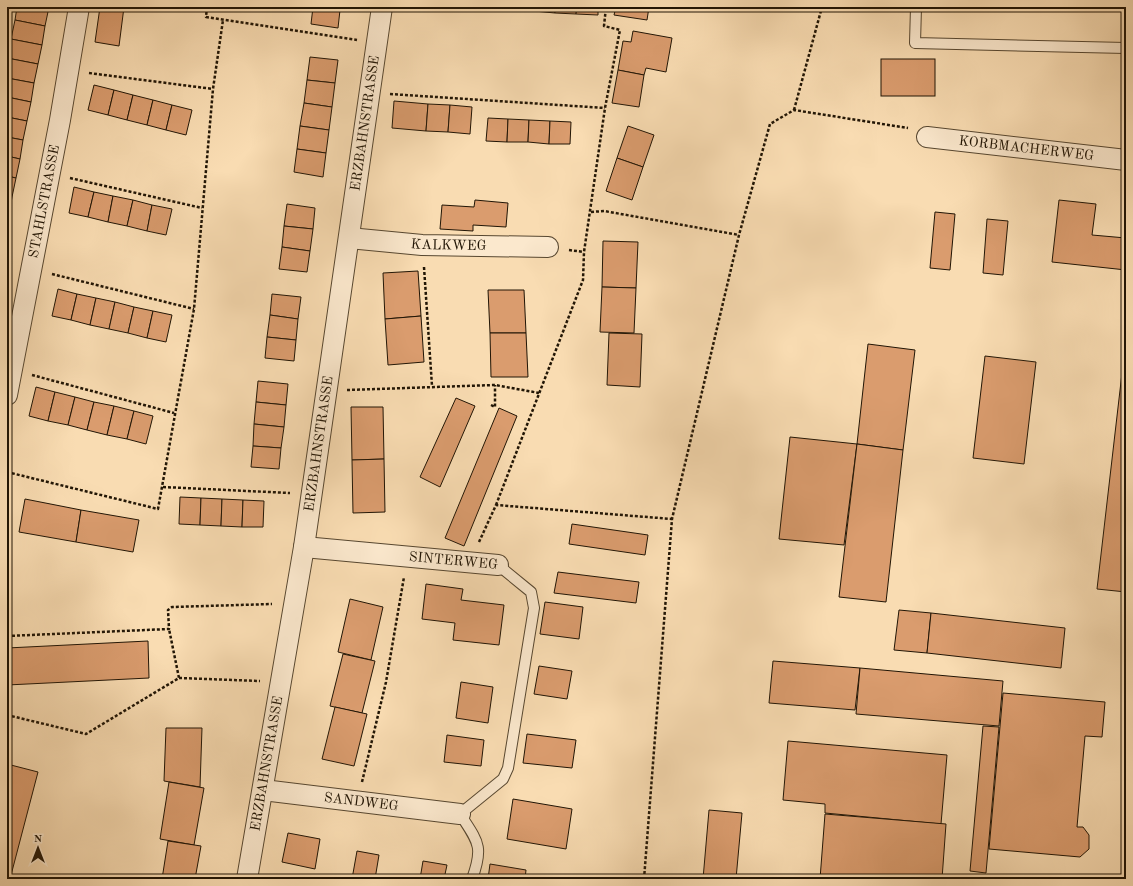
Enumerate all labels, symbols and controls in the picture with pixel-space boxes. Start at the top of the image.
street label: ERZBAHNSTRASSE [348,54,382,192]
street label: KORBMACHERWEG [958,134,1095,163]
street label: STAHLSTRASSE [27,144,62,259]
street label: KALKWEG [410,237,487,253]
street label: ERZBAHNSTRASSE [302,375,336,513]
street label: SINTERWEG [408,550,499,572]
street label: ERZBAHNSTRASSE [248,695,285,832]
street label: SANDWEG [323,790,399,813]
north arrow [18,828,58,868]
text: N [34,834,43,845]

